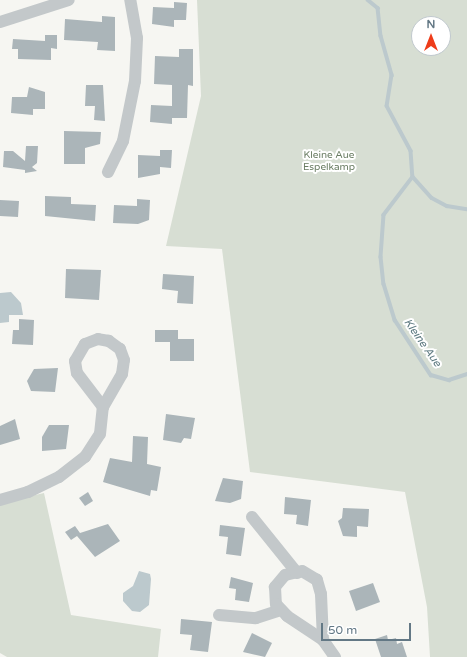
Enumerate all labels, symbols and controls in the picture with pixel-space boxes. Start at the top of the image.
north arrow [411,16,451,56]
text: N [427,18,435,31]
park label: Kleine Aue Espelkamp [303,149,355,172]
water label: Kleine Aue [401,316,443,370]
scale bar [323,615,413,641]
text: 50 m [328,623,357,637]

